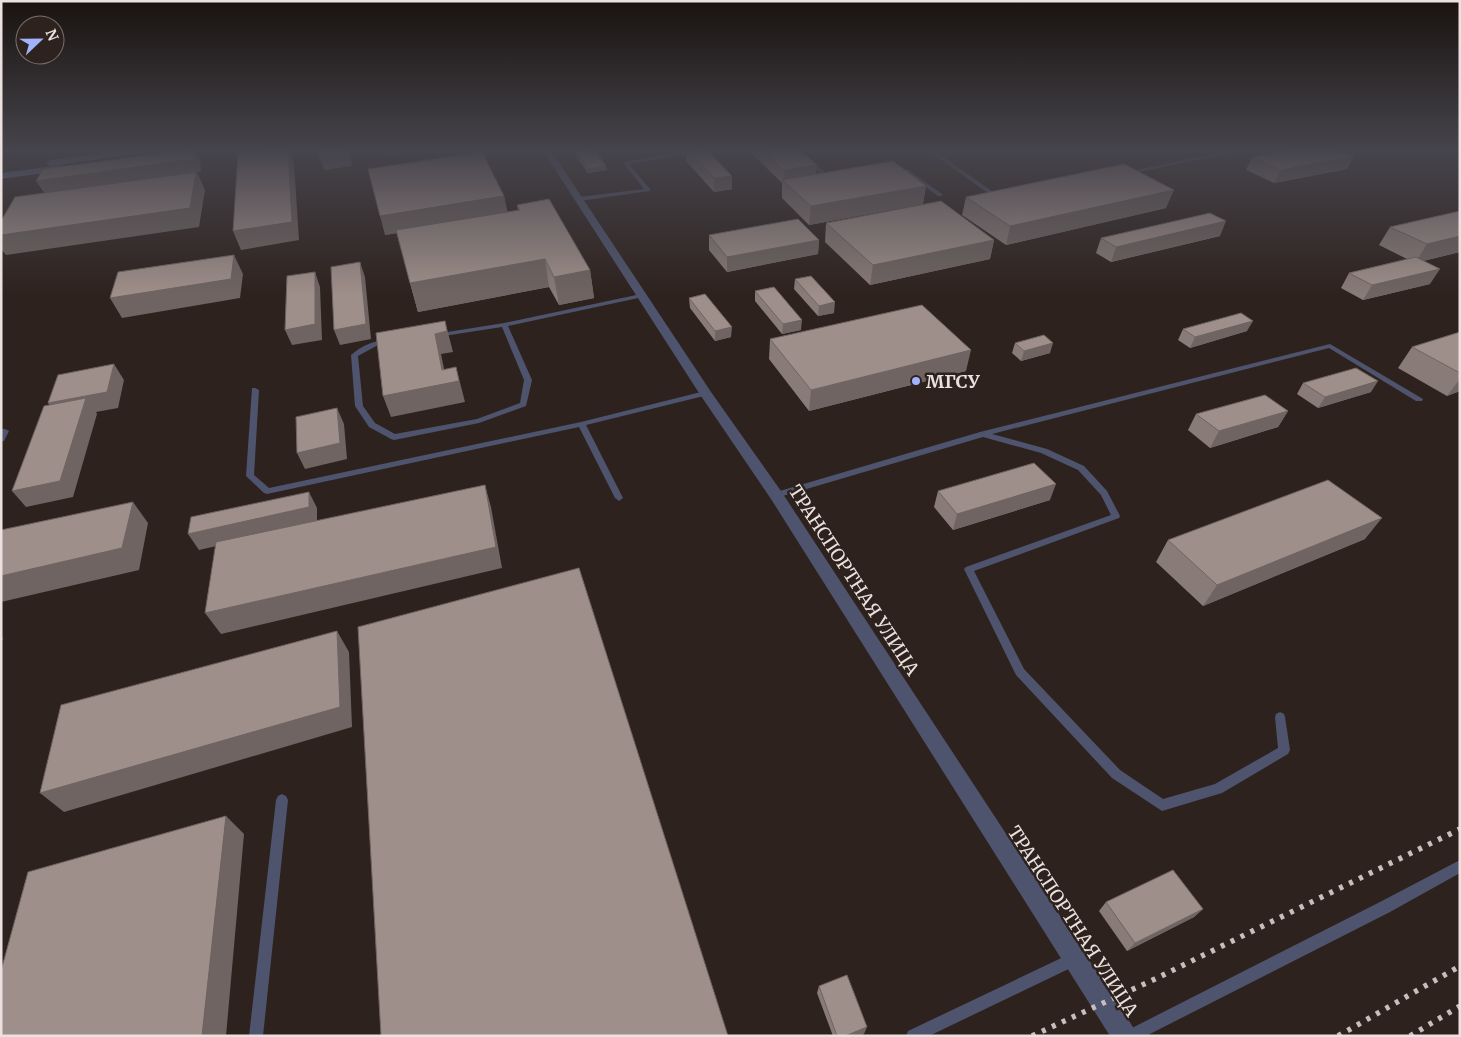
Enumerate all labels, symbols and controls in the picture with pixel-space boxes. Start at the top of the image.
north arrow [15,15,65,65]
text: N [42,27,62,44]
place label: МГСУ [926,370,980,393]
marker: МГСУ [910,375,922,387]
street label: ТРАНСПОРТНАЯ УЛИЦА [784,480,924,680]
street label: ТРАНСПОРТНАЯ УЛИЦА [1003,821,1143,1021]

